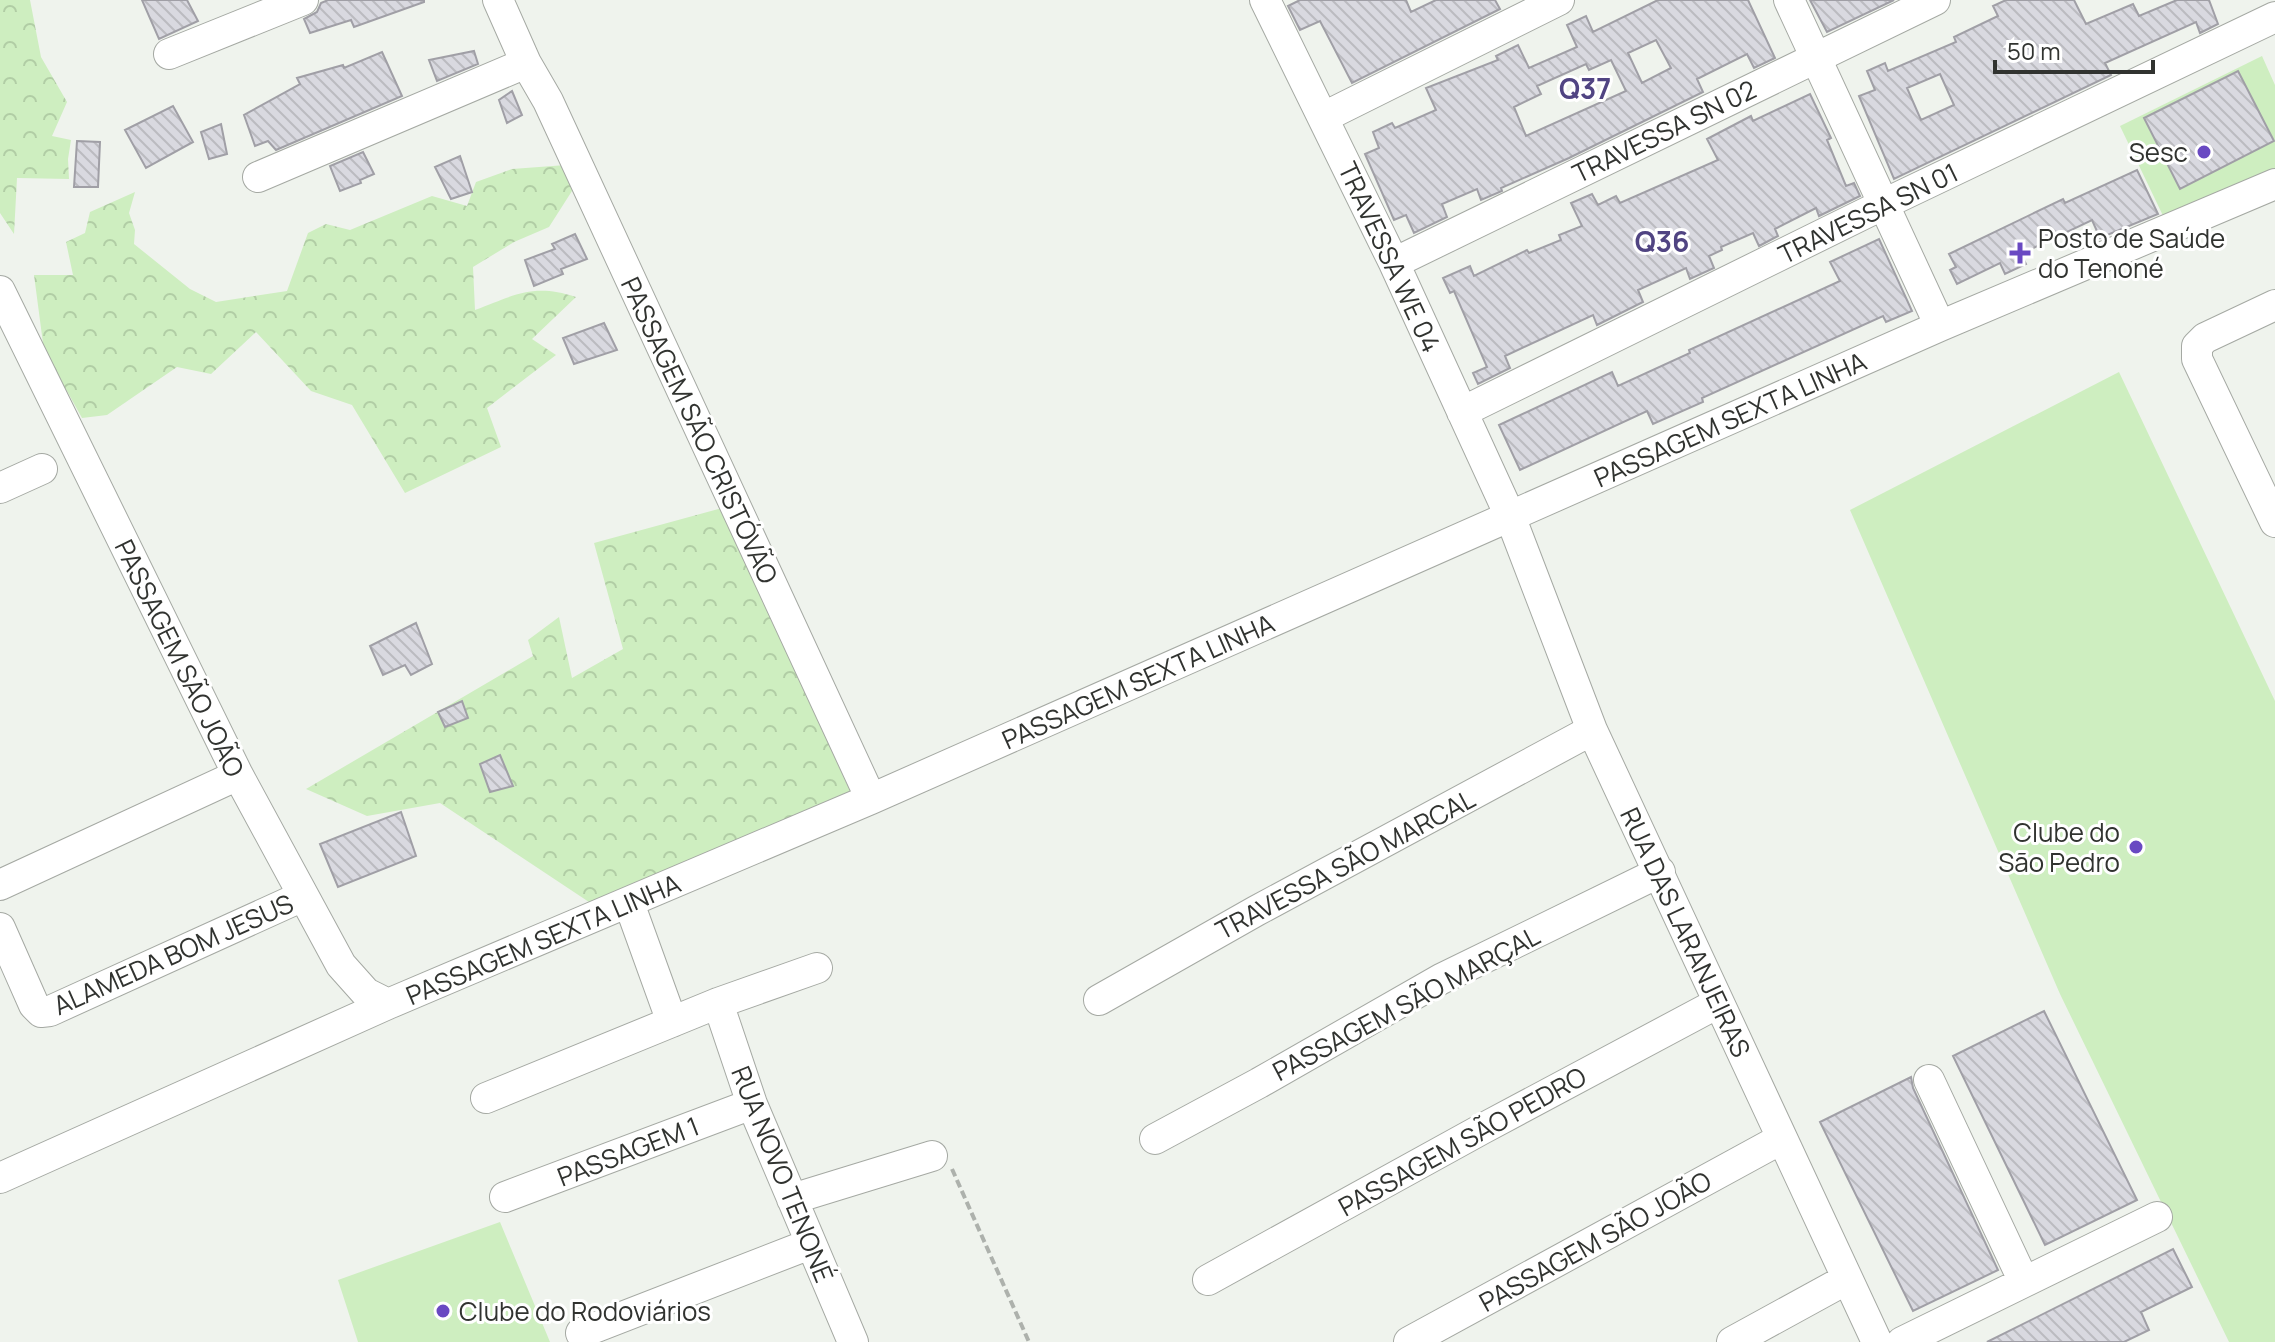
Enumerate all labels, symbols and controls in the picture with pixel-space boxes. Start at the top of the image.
scale bar [1995,24,2153,74]
text: 50 m [2007,34,2061,67]
district label: Q37 [1559,69,1611,107]
street label: TRAVESSA SN 02 [1566,71,1762,191]
place label: Sesc [2129,134,2188,170]
marker: Sesc [2195,143,2213,161]
street label: TRAVESSA SN 01 [1772,154,1964,272]
street label: TRAVESSA WE 04 [1330,156,1450,358]
place label: Posto de Saúde do Tenoné [2038,220,2225,286]
district label: Q36 [1635,222,1689,260]
marker: Posto de Saúde do Tenoné [2009,242,2031,264]
street label: PASSAGEM SÃO CRISTÓVÃO [613,271,787,589]
street label: PASSAGEM SEXTA LINHA [1588,343,1872,495]
street label: PASSAGEM SÃO JOÃO [107,533,253,783]
street label: PASSAGEM SEXTA LINHA [996,605,1280,757]
street label: TRAVESSA SÃO MARCAL [1209,780,1481,948]
street label: RUA DAS LARANJEIRAS [1612,801,1760,1063]
place label: Clube do São Pedro [1998,814,2120,880]
marker: Clube do São Pedro [2127,838,2145,856]
street label: PASSAGEM SEXTA LINHA [400,865,686,1013]
street label: ALAMEDA BOM JESUS [47,885,299,1023]
street label: PASSAGEM SÃO MARÇAL [1266,917,1546,1089]
street label: PASSAGEM SÃO PEDRO [1332,1058,1593,1224]
street label: RUA NOVO TENONÉ [723,1061,843,1287]
street label: PASSAGEM 1 [552,1107,704,1195]
street label: PASSAGEM SÃO JOÃO [1473,1162,1718,1320]
place label: Clube do Rodoviários [459,1293,711,1329]
marker: Clube do Rodoviários [434,1302,452,1320]

